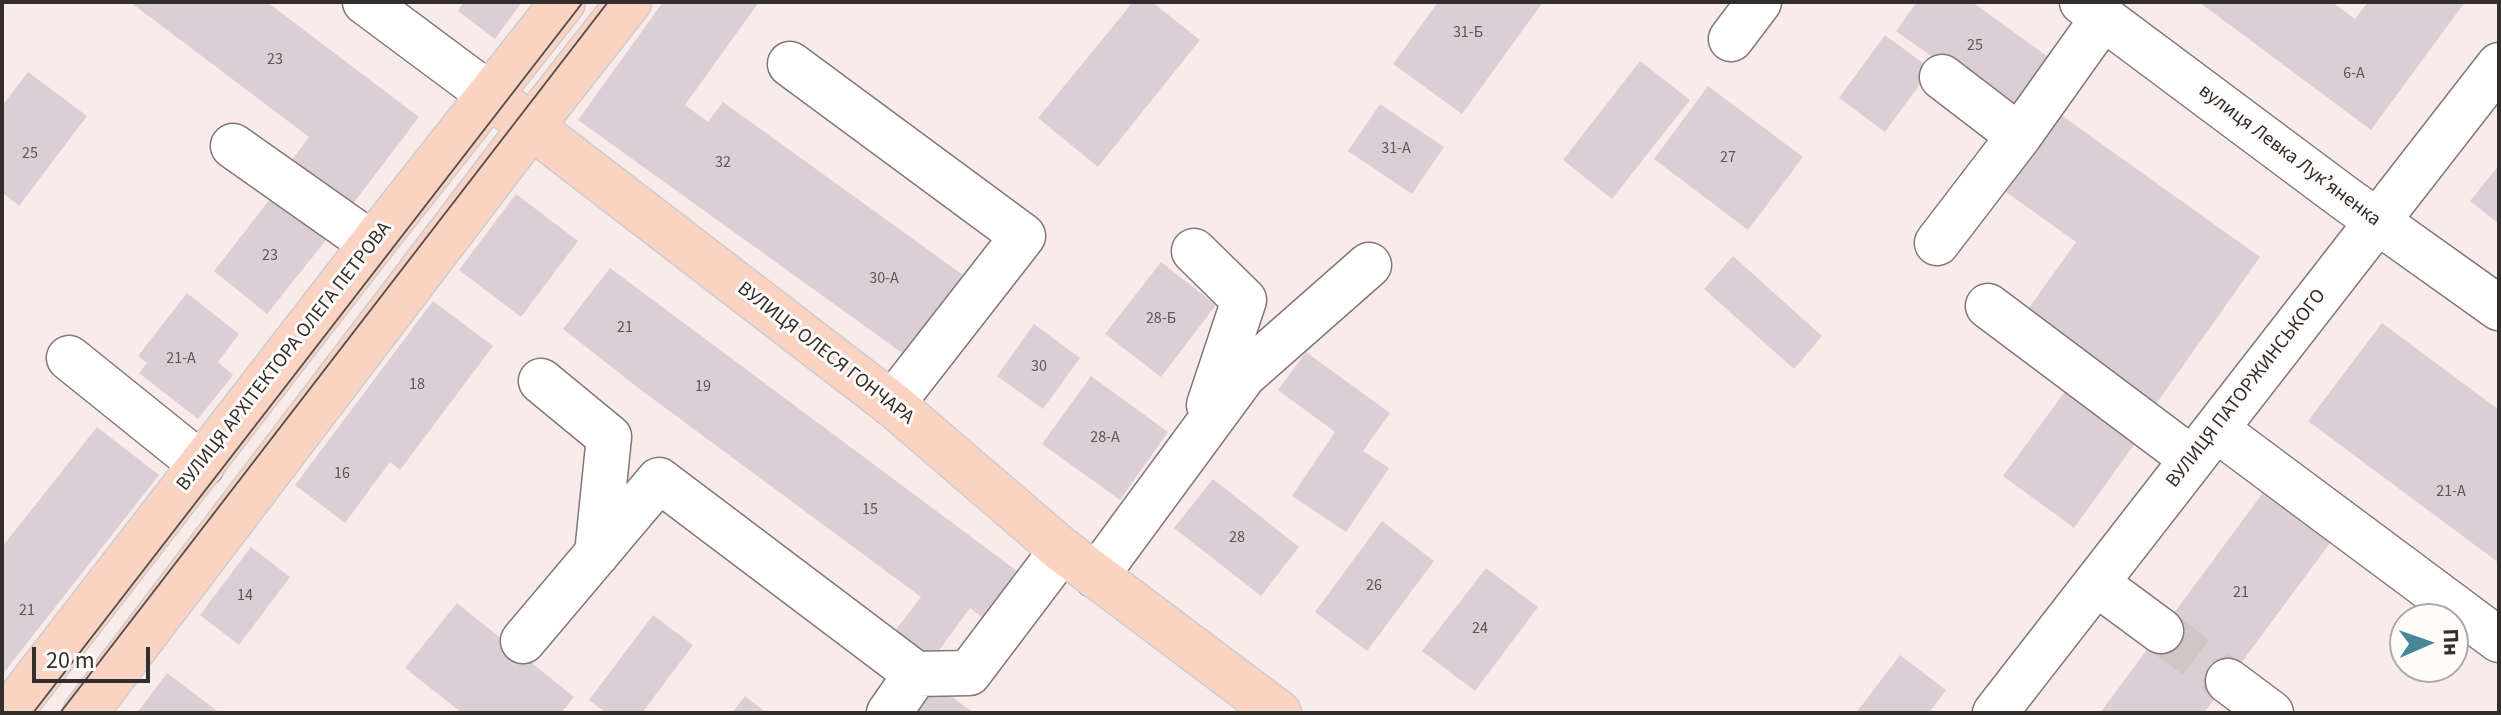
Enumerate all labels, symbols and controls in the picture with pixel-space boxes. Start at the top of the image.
house number: 31-Б [1453,23,1483,43]
house number: 25 [1967,36,1983,56]
house number: 23 [267,50,283,70]
house number: 6-А [2343,64,2365,84]
street label: вулиця Левка Лукʼяненка [2193,80,2385,232]
house number: 31-А [1381,139,1411,159]
house number: 25 [22,144,38,164]
house number: 27 [1720,148,1736,168]
house number: 32 [715,153,731,173]
street label: ВУЛИЦЯ АРХІТЕКТОРА ОЛЕГА ПЕТРОВА [172,218,398,496]
house number: 23 [262,246,278,266]
house number: 30-А [869,269,899,289]
street label: ВУЛИЦЯ ОЛЕСЯ ГОНЧАРА [732,278,918,430]
street label: ВУЛИЦЯ ПАТОРЖИНСЬКОГО [2162,285,2332,493]
house number: 28-Б [1146,309,1176,329]
house number: 21 [617,318,633,338]
house number: 21-А [166,349,196,369]
house number: 30 [1031,357,1047,377]
house number: 18 [409,375,425,395]
house number: 19 [695,377,711,397]
house number: 28-А [1090,428,1120,448]
house number: 16 [334,464,350,484]
house number: 21-А [2436,482,2466,502]
house number: 15 [862,500,878,520]
house number: 28 [1229,528,1245,548]
house number: 26 [1366,576,1382,596]
house number: 21 [2233,583,2249,603]
house number: 14 [237,586,253,606]
house number: 21 [19,601,35,621]
north arrow [2389,603,2469,683]
house number: 24 [1472,619,1488,639]
text: Пн [2435,628,2467,656]
scale bar [36,631,154,681]
text: 20 m [46,643,95,678]

